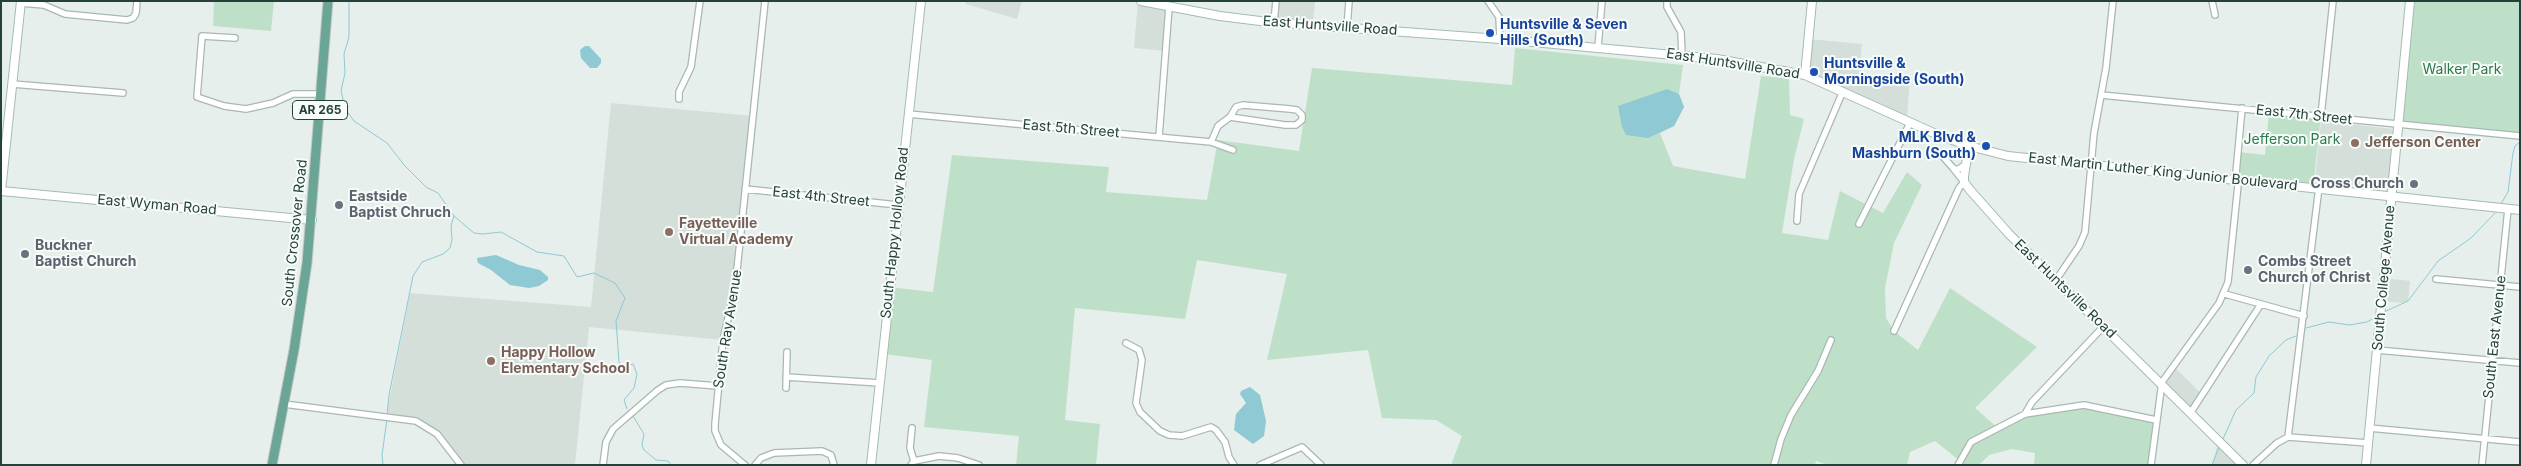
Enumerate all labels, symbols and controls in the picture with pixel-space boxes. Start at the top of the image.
street label: East Huntsville Road [1262,13,1398,39]
place label: Huntsville & Seven Hills (South) [1500,17,1627,49]
marker: Huntsville & Seven Hills (South) [1484,27,1496,39]
street label: East Huntsville Road [1665,45,1801,83]
place label: Huntsville & Morningside (South) [1824,56,1965,88]
park label: Walker Park [2422,62,2502,78]
marker: Huntsville & Morningside (South) [1808,66,1820,78]
road number: AR 265 [292,100,348,120]
street label: East 7th Street [2255,102,2353,128]
street label: East 5th Street [1022,116,1120,142]
place label: MLK Blvd & Mashburn (South) [1852,130,1976,162]
park label: Jefferson Park [2244,132,2340,148]
place label: Jefferson Center [2365,135,2481,151]
marker: Jefferson Center [2349,137,2361,149]
marker: MLK Blvd & Mashburn (South) [1980,140,1992,152]
street label: South Happy Hollow Road [878,146,912,320]
street label: East Martin Luther King Junior Boulevard [2028,150,2298,194]
street label: South Crossover Road [279,159,311,307]
place label: Cross Church [2311,176,2404,192]
marker: Cross Church [2408,178,2420,190]
street label: East 4th Street [772,184,870,210]
place label: Eastside Baptist Chruch [349,189,451,222]
street label: East Wyman Road [97,191,217,219]
marker: Eastside Baptist Chruch [333,199,345,211]
street label: South College Avenue [2369,205,2399,351]
place label: Fayetteville Virtual Academy [679,216,793,248]
marker: Fayetteville Virtual Academy [663,226,675,238]
street label: East Huntsville Road [2011,236,2119,342]
place label: Buckner Baptist Church [35,238,137,270]
marker: Buckner Baptist Church [19,248,31,260]
place label: Combs Street Church of Christ [2258,254,2371,286]
marker: Combs Street Church of Christ [2242,264,2254,276]
street label: South Ray Avenue [710,268,746,390]
street label: South East Avenue [2480,275,2510,399]
place label: Happy Hollow Elementary School [501,345,630,378]
marker: Happy Hollow Elementary School [485,355,497,367]

